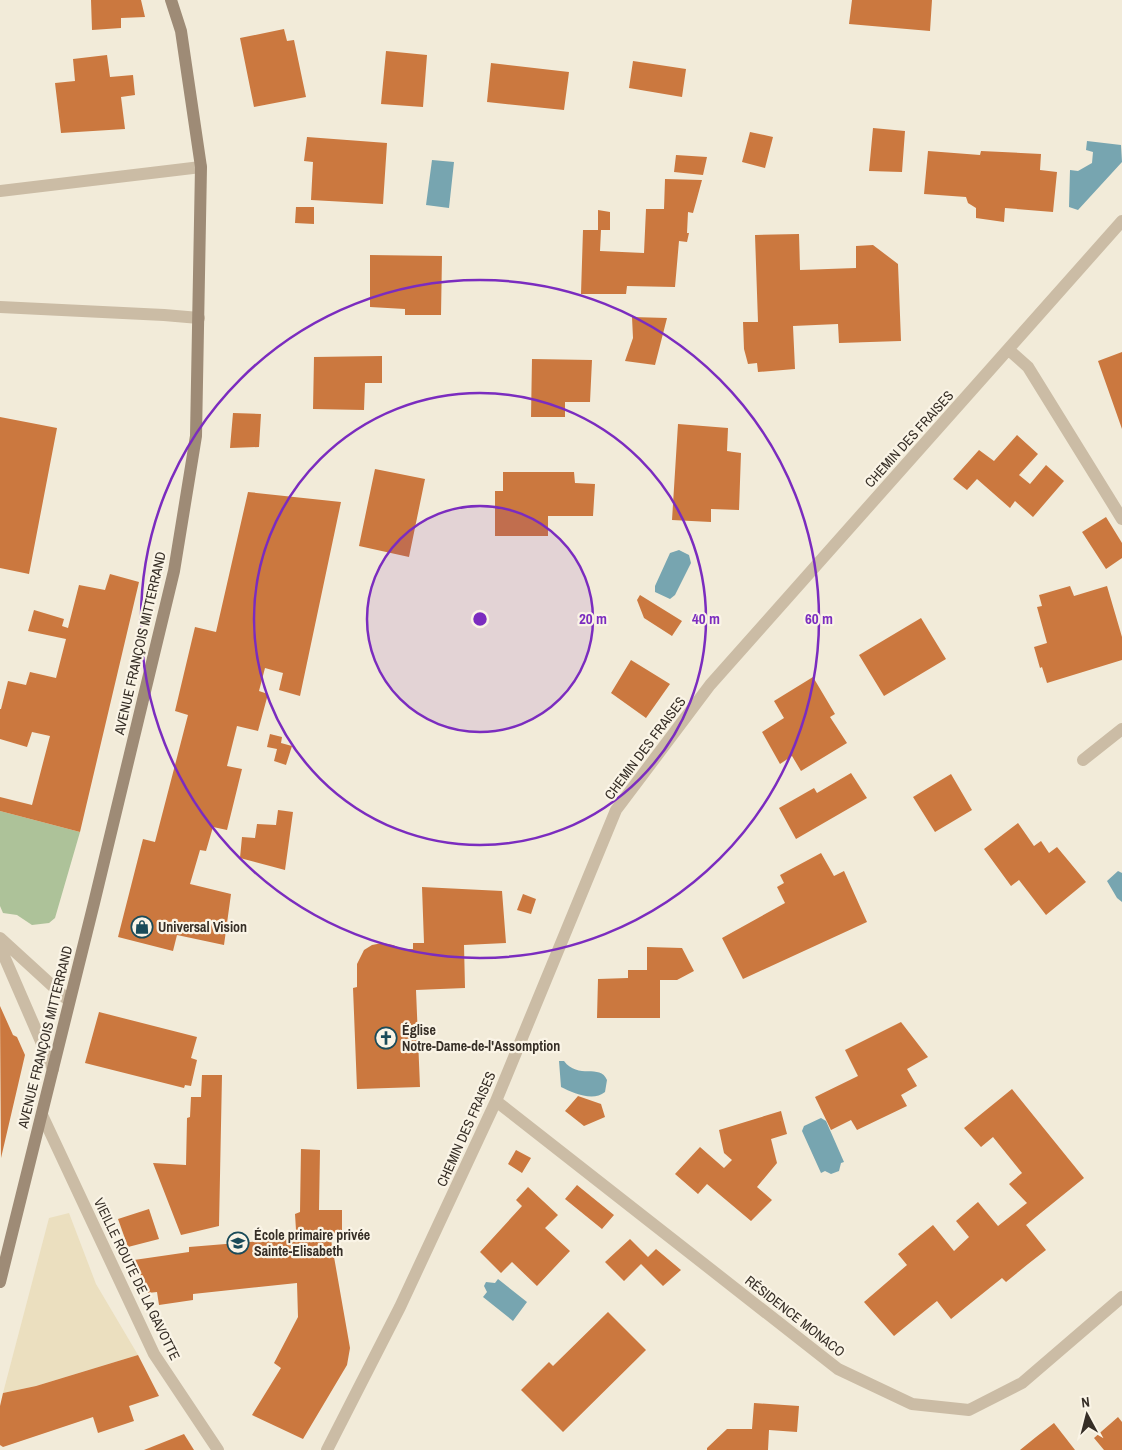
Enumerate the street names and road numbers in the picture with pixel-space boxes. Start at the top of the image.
street label: CHEMIN DES FRAISES [861,387,958,491]
street label: AVENUE FRANÇOIS MITTERRAND [110,550,170,737]
street label: CHEMIN DES FRAISES [600,693,690,803]
street label: AVENUE FRANÇOIS MITTERRAND [13,944,76,1131]
street label: CHEMIN DES FRAISES [432,1068,500,1189]
street label: VIEILLE ROUTE DE LA GAVOTTE [90,1195,184,1363]
street label: RÉSIDENCE MONACO [741,1271,849,1361]

